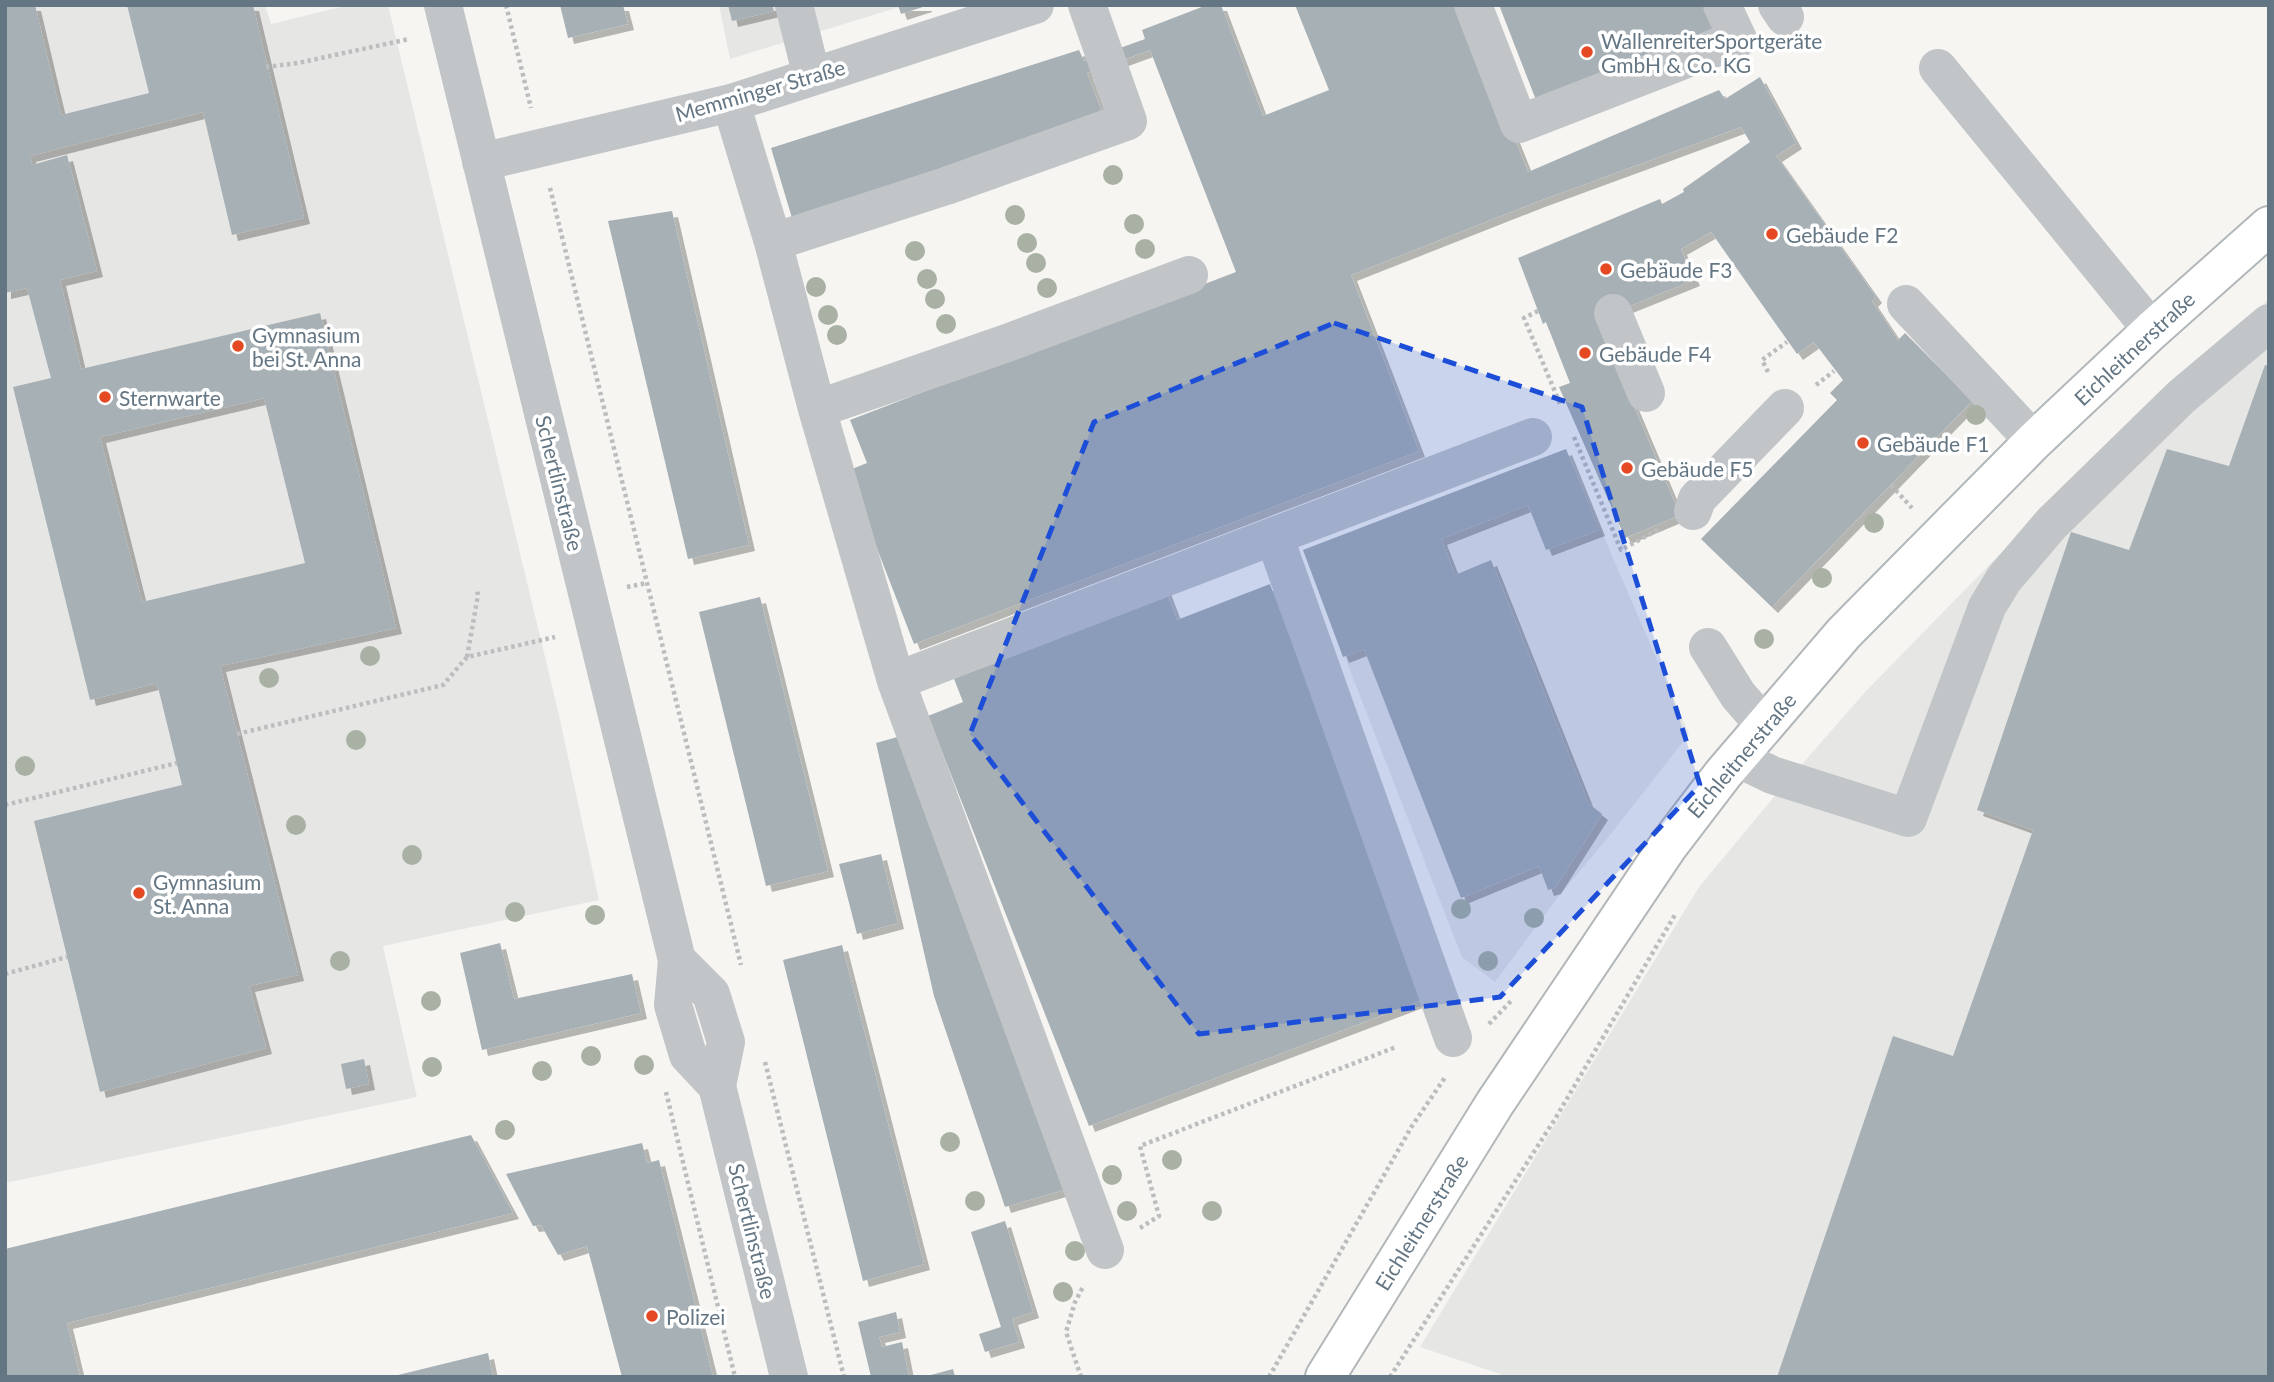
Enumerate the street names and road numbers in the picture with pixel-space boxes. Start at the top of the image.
street label: Memminger Straße [672,54,848,126]
street label: Eichleitnerstraße [2069,286,2199,410]
street label: Schertlinstraße [531,413,589,553]
street label: Eichleitnerstraße [1681,687,1801,823]
street label: Eichleitnerstraße [1369,1149,1473,1295]
street label: Schertlinstraße [724,1161,782,1301]

